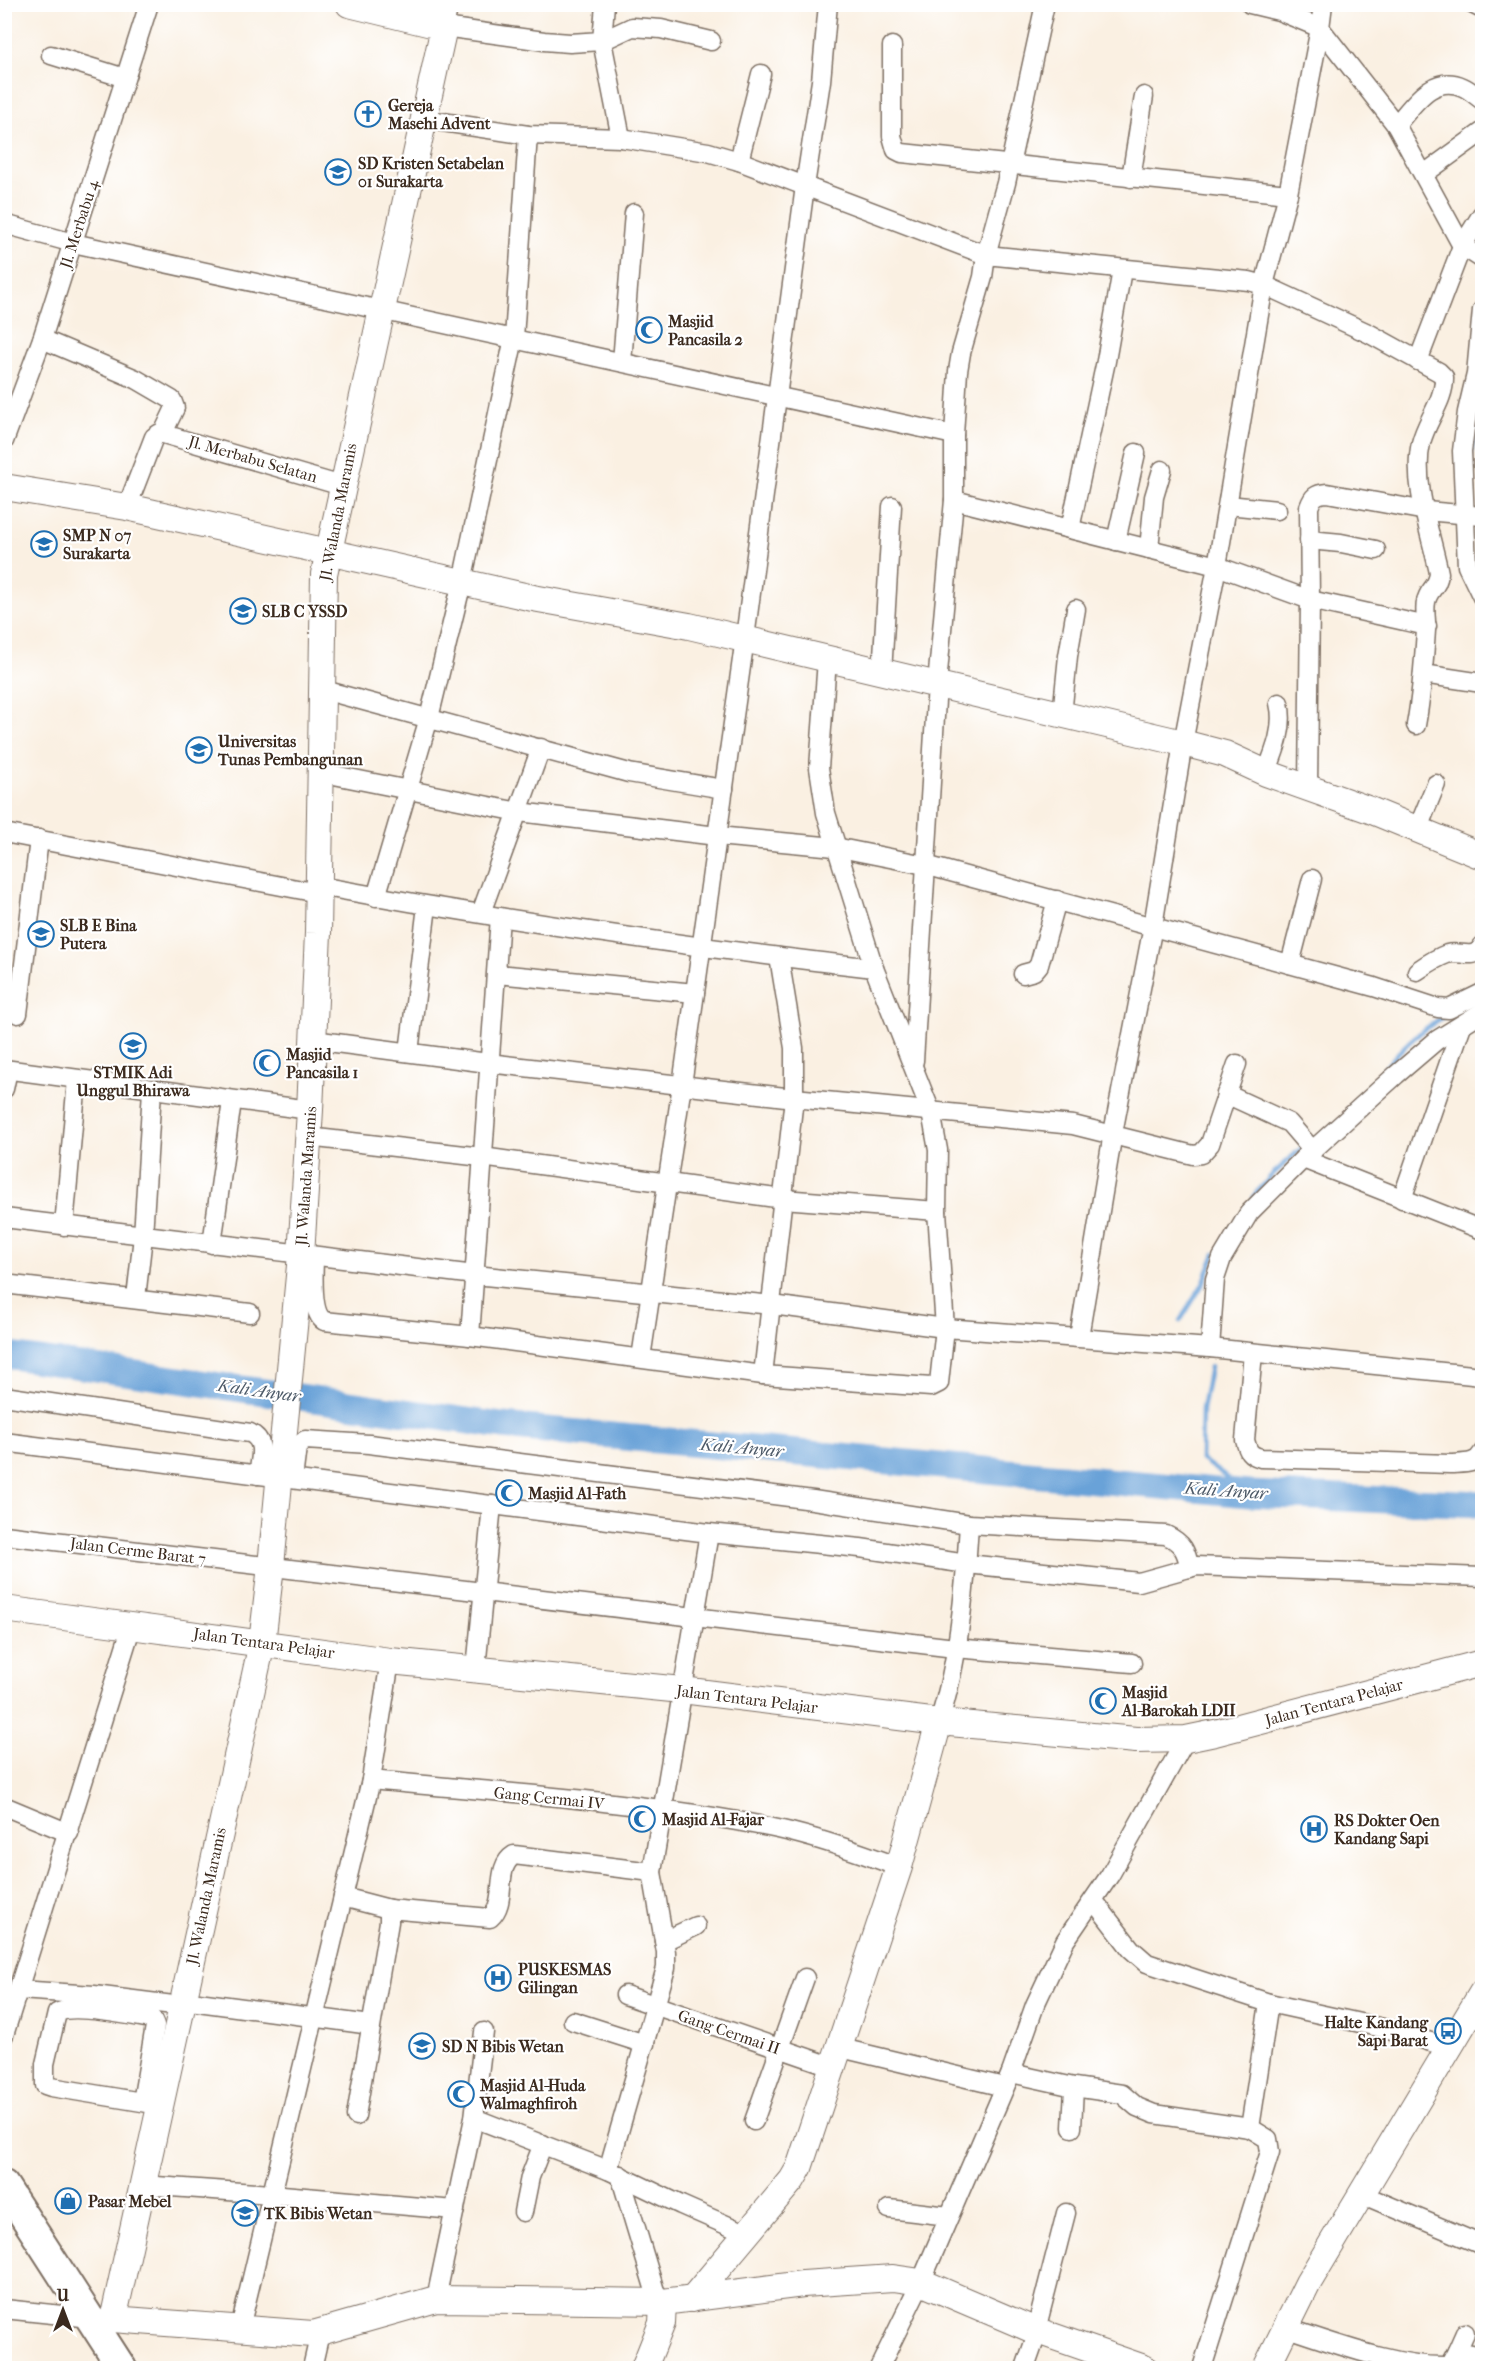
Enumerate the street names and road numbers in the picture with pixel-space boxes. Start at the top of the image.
street label: Jl. Merbabu 4 [55,177,102,273]
street label: Jl. Merbabu Selatan [185,431,320,487]
street label: Jl. Walanda Maramis [315,442,361,584]
street label: Jl. Walanda Maramis [292,1106,320,1248]
street label: Jalan Cerme Barat 7 [67,1533,207,1569]
street label: Jalan Tentara Pelajar [190,1623,336,1662]
street label: Jalan Tentara Pelajar [1261,1674,1405,1730]
street label: Jalan Tentara Pelajar [673,1681,819,1717]
street label: Gang Cermai IV [493,1783,606,1813]
street label: Jl. Walanda Maramis [182,1826,230,1968]
street label: Gang Cermai II [675,2006,783,2058]

